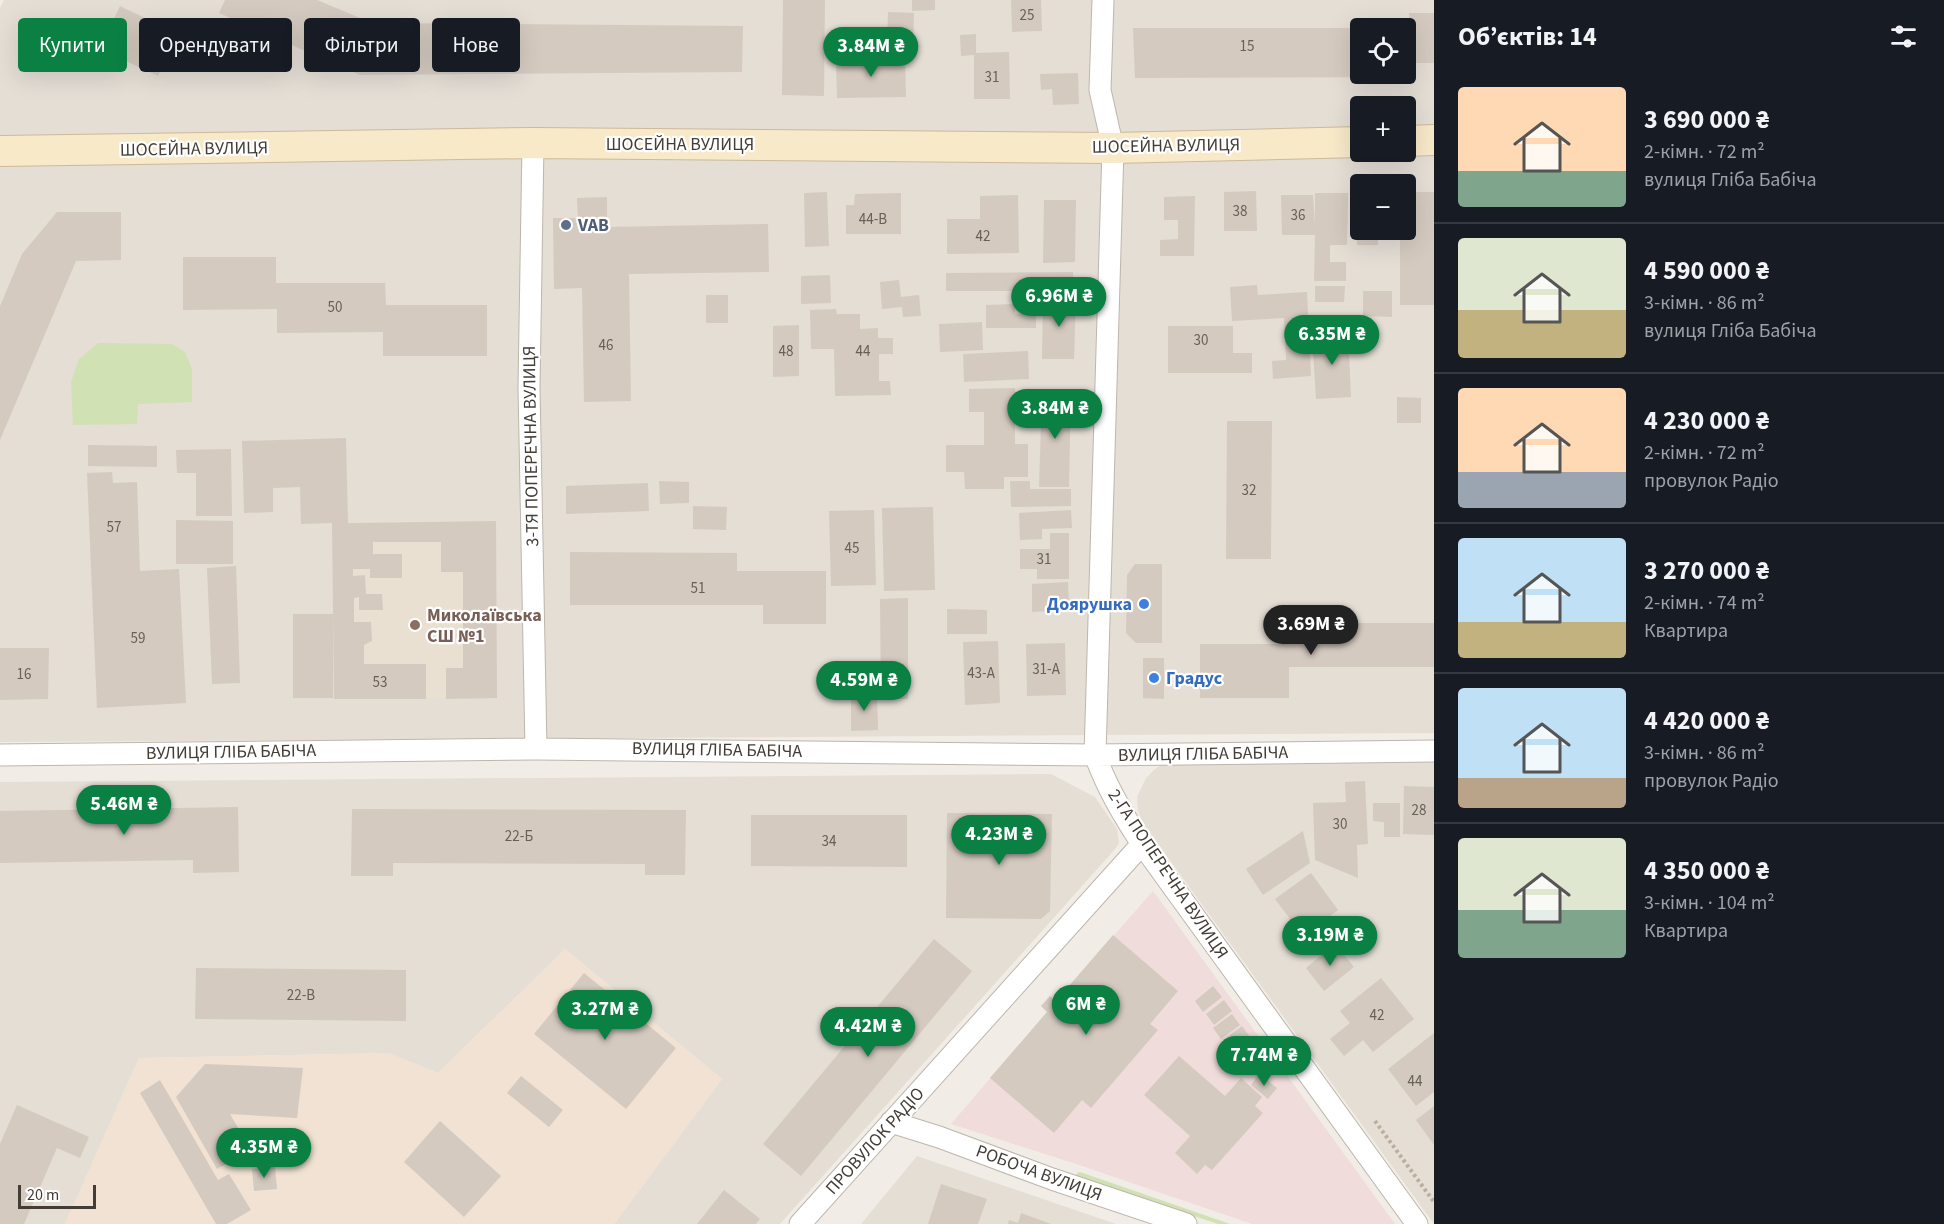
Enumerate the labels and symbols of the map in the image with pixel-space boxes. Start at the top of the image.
house number: 25 [1020,5,1034,26]
pin: 3.84M ₴ [816,27,926,78]
house number: 15 [1240,36,1254,57]
house number: 31 [985,67,999,88]
street label: ШОСЕЙНА ВУЛИЦЯ [606,132,754,157]
street label: ШОСЕЙНА ВУЛИЦЯ [1092,132,1240,160]
street label: ШОСЕЙНА ВУЛИЦЯ [120,135,268,163]
house number: 38 [1233,201,1247,222]
house number: 36 [1291,205,1305,226]
house number: 44-В [859,209,887,230]
place label: VAB [577,213,609,238]
marker: VAB [559,218,573,232]
house number: 42 [976,226,990,247]
pin: 6.96M ₴ [1004,277,1114,328]
house number: 50 [328,297,342,318]
pin: 6.35M ₴ [1277,315,1387,366]
house number: 30 [1194,330,1208,351]
house number: 46 [599,335,613,356]
house number: 48 [779,341,793,362]
house number: 44 [856,341,871,362]
street label: 3-ТЯ ПОПЕРЕЧНА ВУЛИЦЯ [517,345,545,547]
pin: 3.84M ₴ [1000,389,1110,440]
house number: 32 [1242,480,1256,501]
house number: 57 [107,517,121,538]
house number: 45 [845,538,859,559]
house number: 31 [1037,549,1051,570]
house number: 51 [691,578,705,599]
place label: Доярушка [1047,592,1132,617]
marker: Доярушка [1137,597,1151,611]
place label: Миколаївська СШ №1 [427,603,542,649]
pin: 3.69M ₴ [1256,605,1366,656]
marker: Миколаївська СШ №1 [408,618,422,632]
house number: 59 [131,628,145,649]
house number: 31-А [1032,659,1061,680]
pin: 4.59M ₴ [809,661,919,712]
house number: 43-А [967,663,996,684]
house number: 16 [17,664,31,685]
place label: Градус [1166,666,1223,691]
marker: Градус [1147,671,1161,685]
house number: 53 [373,672,387,693]
street label: ВУЛИЦЯ ГЛІБА БАБІЧА [632,736,803,764]
street label: ВУЛИЦЯ ГЛІБА БАБІЧА [146,738,317,766]
street label: ВУЛИЦЯ ГЛІБА БАБІЧА [1118,740,1289,768]
street label: 2-ГА ПОПЕРЕЧНА ВУЛИЦЯ [1102,784,1234,964]
pin: 5.46M ₴ [69,785,179,836]
house number: 28 [1412,800,1426,821]
house number: 30 [1333,814,1347,835]
pin: 4.23M ₴ [944,815,1054,866]
house number: 22-Б [505,826,533,847]
house number: 34 [822,831,837,852]
pin: 3.19M ₴ [1275,916,1385,967]
house number: 22-В [287,985,315,1006]
pin: 6M ₴ [1050,985,1122,1036]
pin: 3.27M ₴ [550,990,660,1041]
house number: 42 [1370,1005,1384,1026]
pin: 4.42M ₴ [813,1007,923,1058]
pin: 7.74M ₴ [1209,1036,1319,1087]
house number: 44 [1408,1071,1423,1092]
street label: ПРОВУЛОК РАДІО [820,1082,930,1200]
pin: 4.35M ₴ [209,1128,319,1179]
street label: РОБОЧА ВУЛИЦЯ [972,1139,1106,1207]
scale bar [18,1182,96,1210]

